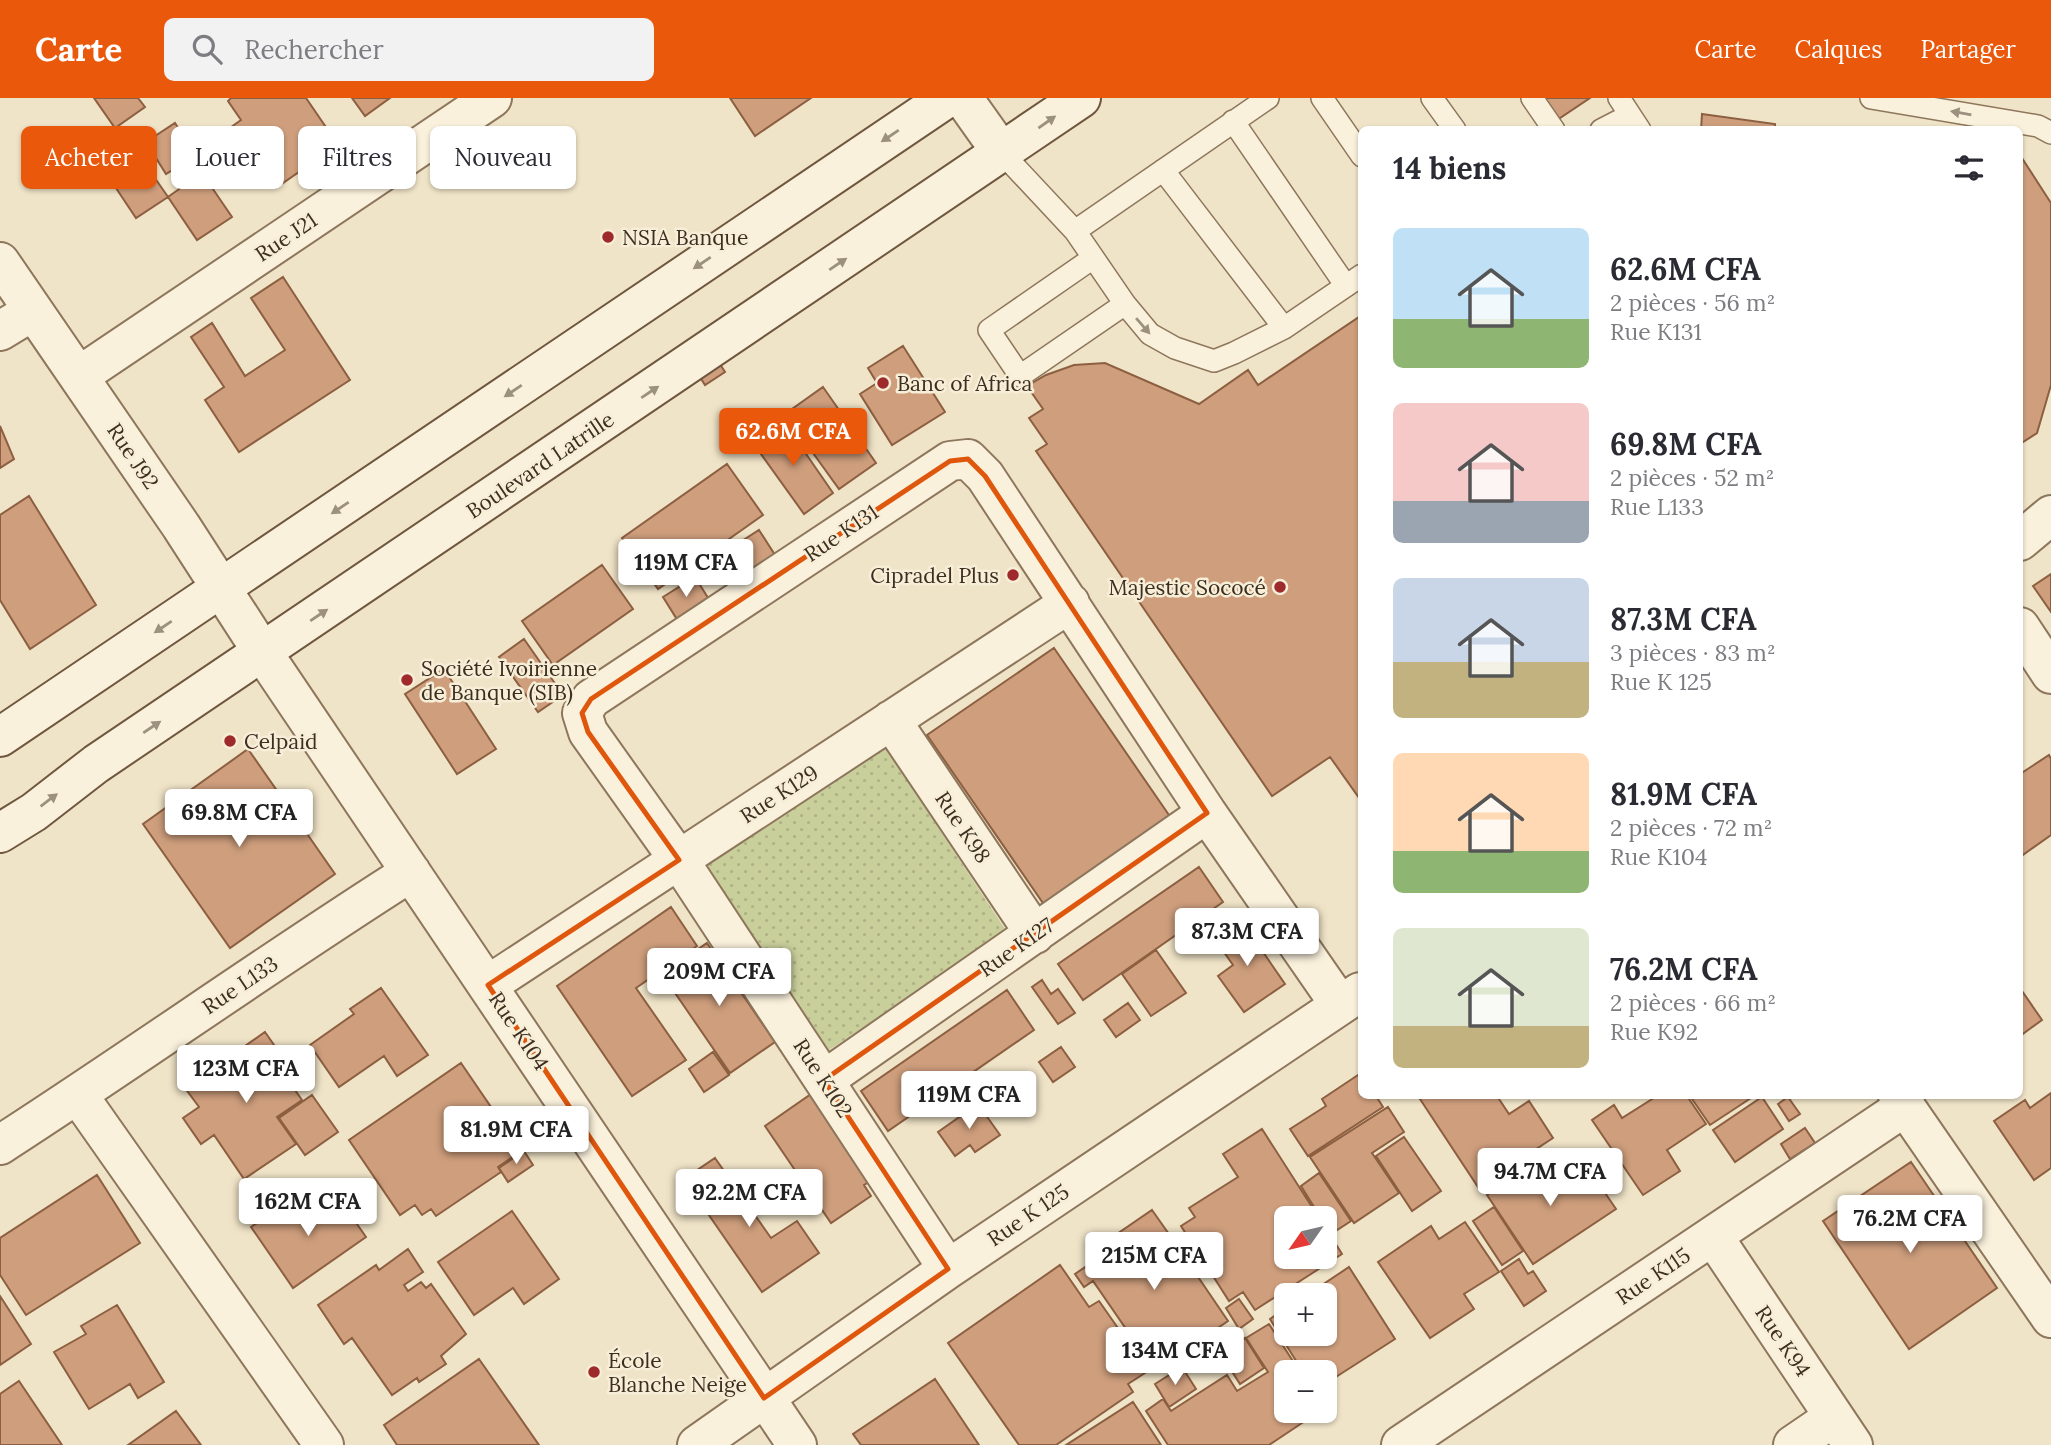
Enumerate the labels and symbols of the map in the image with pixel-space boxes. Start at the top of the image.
one-way arrow [1950,107,1972,118]
one-way arrow [1038,115,1056,129]
one-way arrow [881,129,900,142]
street label: Rue J21 [250,206,322,268]
place label: NSIA Banque [622,224,748,251]
marker: NSIA Banque [600,229,616,245]
one-way arrow [692,257,712,270]
one-way arrow [829,257,847,271]
one-way arrow [1135,317,1151,335]
place label: Banc of Africa [897,370,1033,397]
marker: Banc of Africa [875,375,891,391]
one-way arrow [503,384,523,397]
one-way arrow [640,385,659,398]
street label: Boulevard Latrille [461,406,619,524]
pin: 62.6M CFA [713,408,873,468]
street label: Rue J92 [101,418,165,494]
street label: Rue K131 [799,498,883,568]
one-way arrow [330,501,349,514]
pin: 119M CFA [614,540,758,599]
place label: Cipradel Plus [870,562,999,589]
marker: Cipradel Plus [1005,567,1021,583]
place label: Majestic Sococé [1109,574,1266,601]
marker: Majestic Sococé [1272,579,1288,595]
one-way arrow [310,608,328,622]
one-way arrow [154,620,172,634]
place label: Société Ivoirienne de Banque (SIB) [421,655,597,706]
marker: Société Ivoirienne de Banque (SIB) [399,672,415,688]
one-way arrow [143,720,162,733]
place label: Celpaid [244,728,318,755]
marker: Celpaid [222,733,238,749]
street label: Rue K129 [735,759,823,829]
street label: Rue K98 [929,786,997,868]
pin: 69.8M CFA [159,790,319,849]
one-way arrow [40,794,58,808]
pin: 87.3M CFA [1167,908,1327,968]
street label: Rue K127 [973,911,1059,983]
pin: 209M CFA [647,948,791,1008]
street label: Rue L133 [197,950,283,1020]
street label: Rue K104 [483,987,555,1075]
street label: Rue K102 [787,1033,859,1123]
pin: 123M CFA [174,1046,318,1105]
pin: 119M CFA [897,1072,1041,1131]
pin: 81.9M CFA [436,1107,596,1166]
pin: 94.7M CFA [1470,1148,1630,1208]
pin: 92.2M CFA [669,1170,829,1229]
pin: 162M CFA [236,1178,380,1238]
street label: Rue K 125 [982,1178,1074,1252]
pin: 76.2M CFA [1830,1196,1990,1255]
north arrow [1274,1206,1337,1269]
pin: 215M CFA [1082,1232,1226,1292]
street label: Rue K115 [1611,1241,1695,1311]
street label: Rue K94 [1749,1300,1817,1382]
pin: 134M CFA [1103,1328,1247,1387]
place label: École Blanche Neige [608,1347,747,1398]
marker: École Blanche Neige [586,1364,602,1380]

